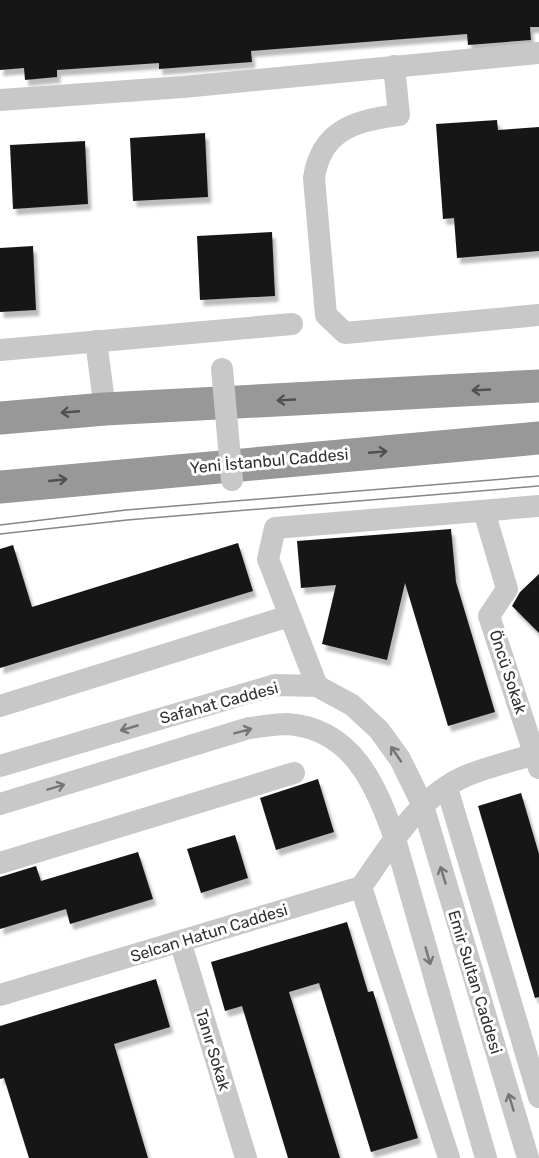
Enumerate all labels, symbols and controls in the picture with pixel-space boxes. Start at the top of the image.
one-way arrow [471,384,491,395]
one-way arrow [276,394,296,405]
one-way arrow [61,407,81,418]
street label: Yeni İstanbul Caddesi [189,445,349,477]
one-way arrow [367,446,387,457]
one-way arrow [48,474,68,485]
street label: Öncü Sokak [485,628,531,717]
street label: Safahat Caddesi [158,678,280,728]
one-way arrow [120,723,139,734]
one-way arrow [233,724,252,736]
one-way arrow [390,746,402,763]
one-way arrow [46,781,65,792]
one-way arrow [437,866,448,885]
street label: Selcan Hatun Caddesi [128,900,290,966]
street label: Emir Sultan Caddesi [444,908,506,1056]
one-way arrow [423,946,434,965]
street label: Tanır Sokak [192,1007,235,1094]
one-way arrow [505,1093,516,1112]

